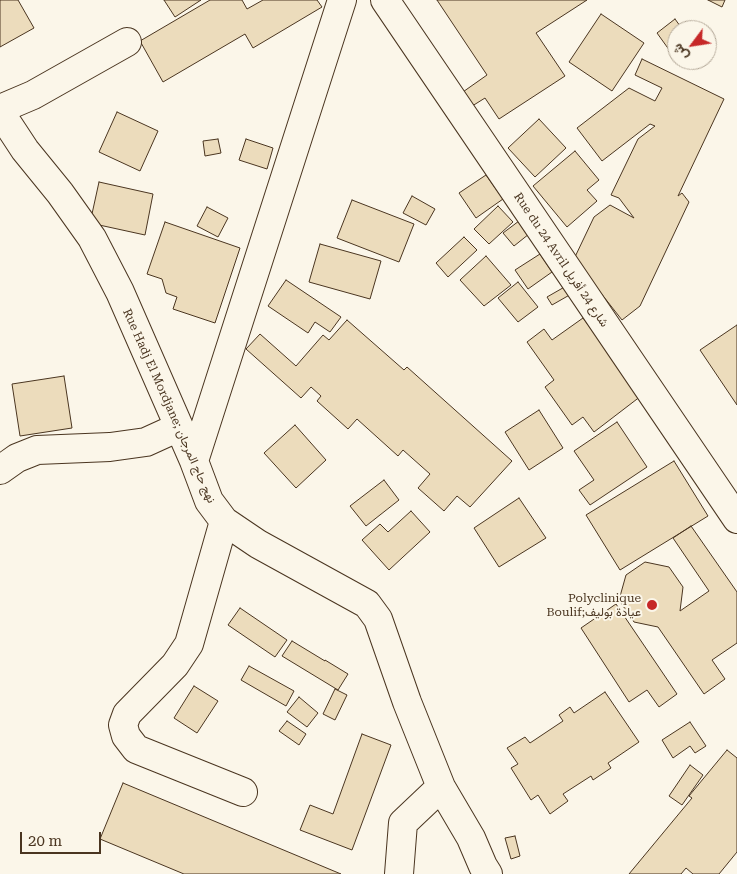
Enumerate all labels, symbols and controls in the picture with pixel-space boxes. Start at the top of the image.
north arrow [667,20,717,70]
text: ش [669,41,691,64]
street label: Rue du 24 Avril شارع 24 أفريل [511,190,611,330]
street label: Rue Hadj El Mordjane; نهج حاج المرجان [119,307,219,505]
place label: Polyclinique Boulif;عيادة بوليف [546,591,641,619]
marker: Polyclinique Boulif;عيادة بوليف [645,598,659,612]
scale bar [22,822,104,854]
text: 20 m [28,832,62,850]

